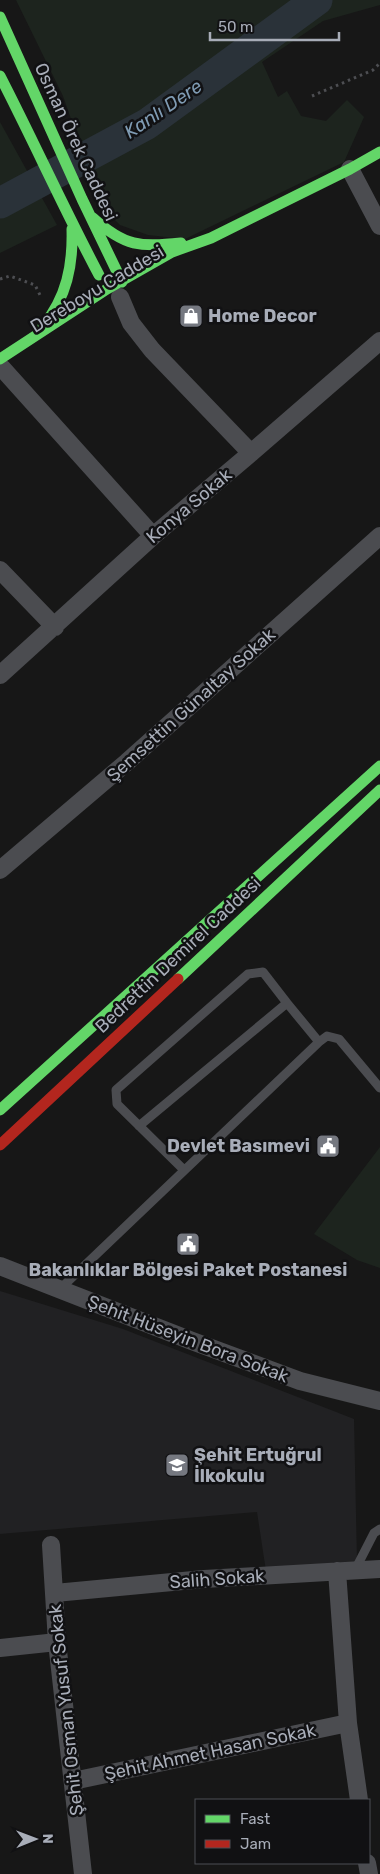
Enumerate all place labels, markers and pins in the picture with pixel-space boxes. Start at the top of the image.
shop icon: Home Decor [178,303,204,329]
place label: Home Decor [208,305,317,327]
public building icon: Devlet Basımevi [315,1133,341,1159]
place label: Devlet Basımevi [167,1135,310,1157]
public building icon: Bakanlıklar Bölgesi Paket Postanesi [175,1231,201,1257]
place label: Bakanlıklar Bölgesi Paket Postanesi [29,1259,347,1281]
place label: Şehit Ertuğrul İlkokulu [194,1444,322,1487]
school or university icon: Şehit Ertuğrul İlkokulu [164,1452,190,1478]

